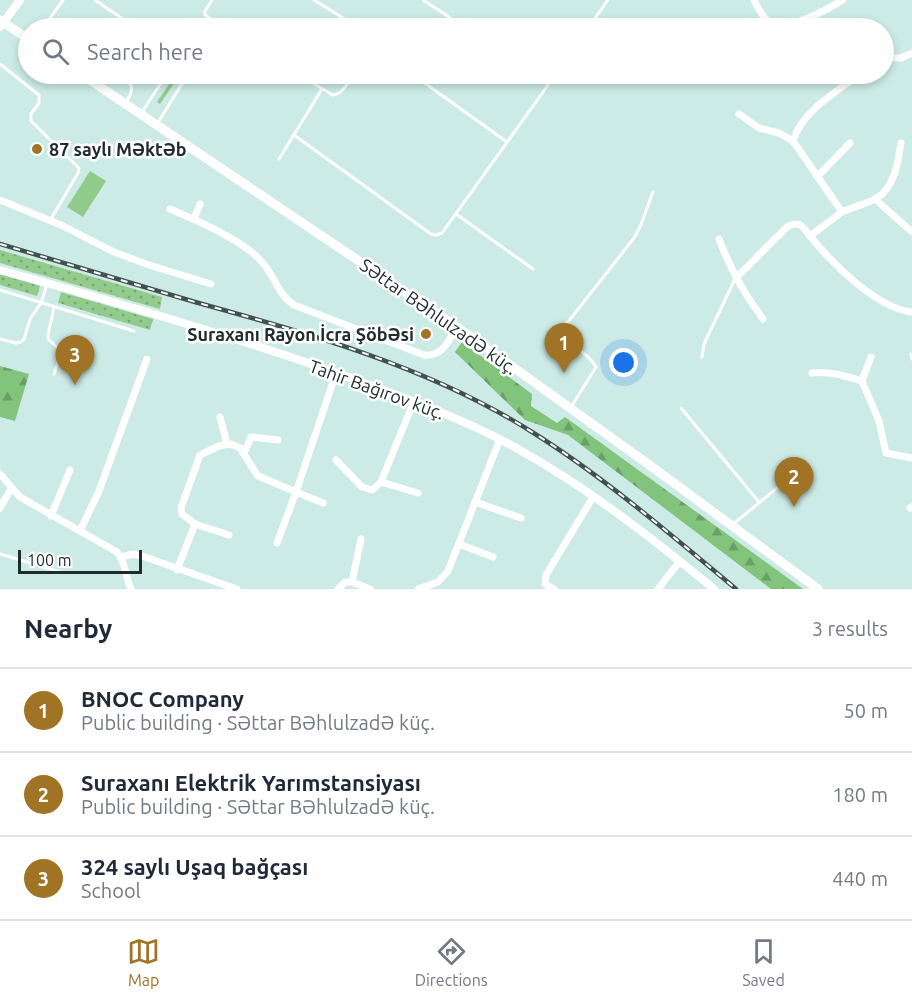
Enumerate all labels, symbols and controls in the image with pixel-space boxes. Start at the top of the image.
search box [18,18,894,84]
icon: search [39,35,72,68]
text: Search here [87,39,203,64]
place label: 87 saylı Məktəb [49,139,186,159]
marker: 87 saylı Məktəb [30,142,44,156]
street label: Səttar Bəhlulzadə küç. [357,254,521,378]
place label: Suraxanı Rayon İcra Şöbəsi [187,324,414,345]
pin: 1 [544,324,584,373]
marker: Suraxanı Rayon İcra Şöbəsi [419,327,433,341]
pin: 3 [56,336,94,385]
your location [609,348,638,377]
street label: Tahir Bağırov küç. [307,355,447,423]
pin: 2 [774,458,814,507]
scale bar [18,547,142,574]
text: 100 m [27,551,72,569]
text: Nearby [24,614,112,643]
text: 3 results [812,617,888,640]
text: BNOC Company [81,686,244,711]
text: 1 [38,699,49,722]
text: 50 m [844,699,888,722]
text: Public building · Səttar Bəhlulzadə küç. [81,711,435,734]
text: Suraxanı Elektrik Yarımstansiyası [81,770,421,795]
text: 2 [38,783,49,806]
text: 180 m [832,783,888,806]
text: Public building · Səttar Bəhlulzadə küç. [81,795,435,818]
text: 324 saylı Uşaq bağçası [81,854,308,879]
text: 3 [38,867,49,890]
text: 440 m [832,867,888,890]
text: School [81,879,141,902]
tab: Map [127,935,160,989]
tab: Directions [415,935,488,989]
tab: Saved [742,935,785,989]

